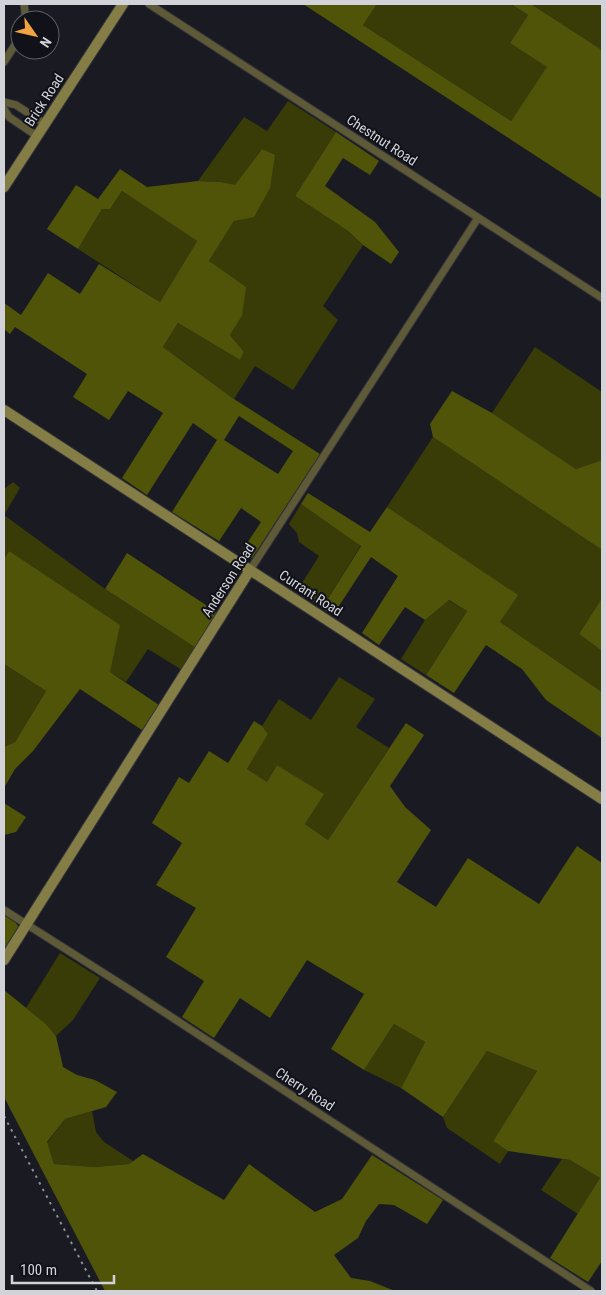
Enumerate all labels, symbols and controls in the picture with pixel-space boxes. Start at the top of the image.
north arrow [10,10,60,60]
text: N [37,34,55,50]
street label: Brick Road [21,71,67,129]
street label: Chestnut Road [344,111,420,169]
street label: Anderson Road [198,540,258,620]
street label: Currant Road [276,567,346,619]
street label: Cherry Road [273,1064,337,1114]
scale bar [12,1252,115,1284]
text: 100 m [20,1261,57,1279]

